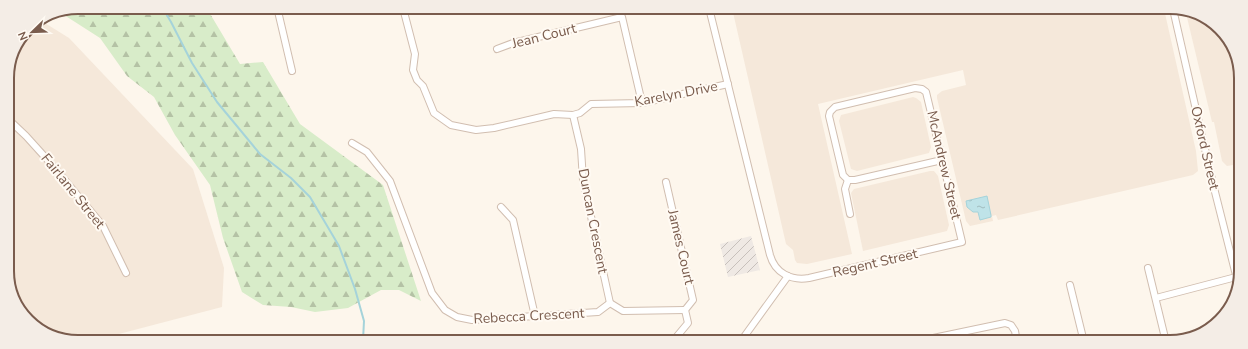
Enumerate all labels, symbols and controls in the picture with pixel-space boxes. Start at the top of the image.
north arrow [12,12,52,52]
street label: Jean Court [509,19,578,53]
text: N [15,29,32,42]
street label: Karelyn Drive [633,77,719,111]
street label: Oxford Street [1186,104,1224,192]
street label: McAndrew Street [922,109,966,221]
street label: Fairlane Street [37,149,109,233]
street label: Duncan Crescent [573,167,613,275]
street label: James Court [663,207,699,287]
street label: Regent Street [831,244,920,282]
street label: Rebecca Crescent [473,304,585,328]

